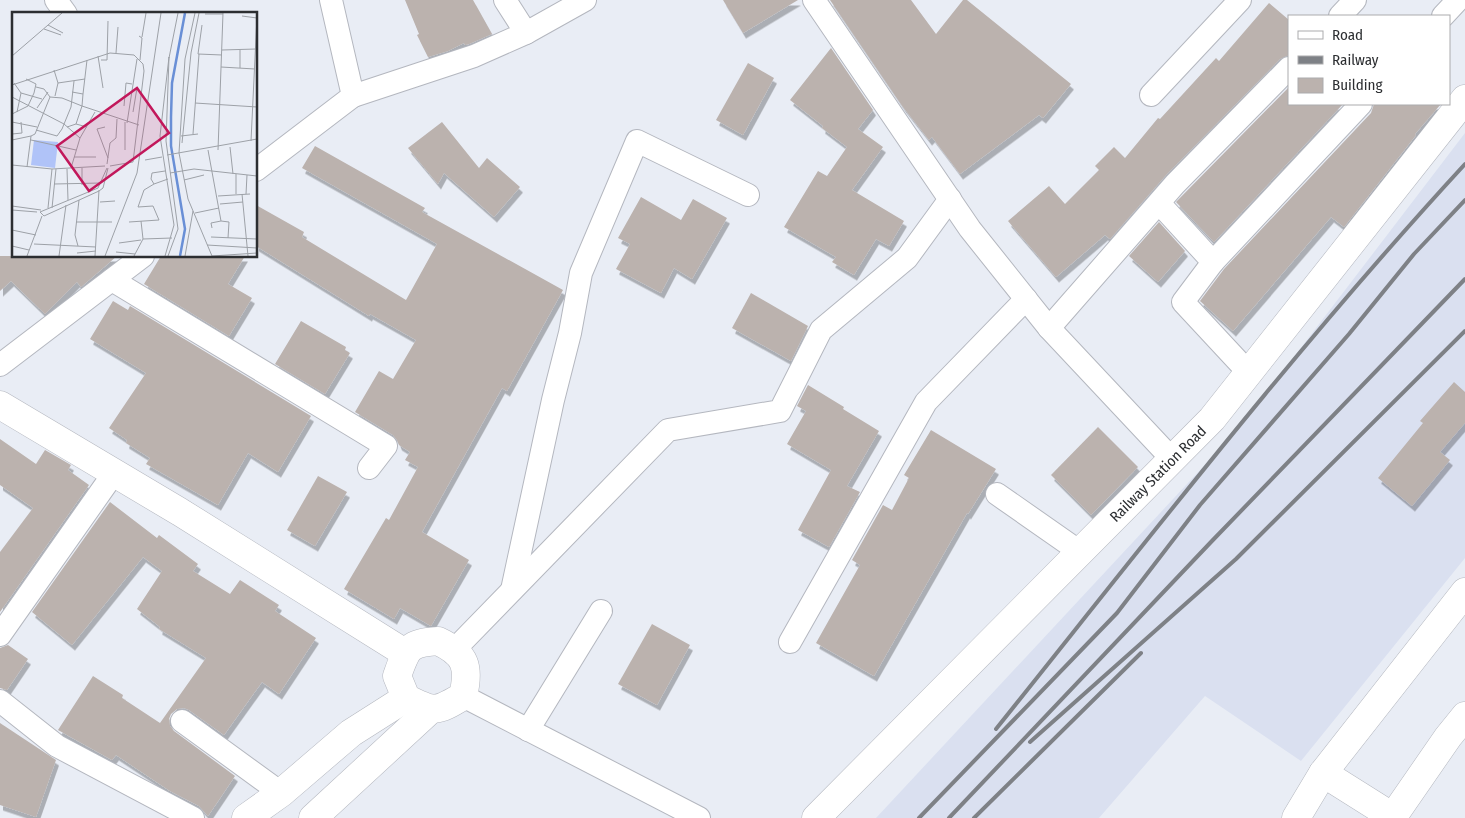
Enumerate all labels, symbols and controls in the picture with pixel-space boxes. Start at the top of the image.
inset map [12,12,258,258]
legend [1288,15,1450,105]
text: Road [1332,26,1363,44]
text: Railway [1332,51,1379,69]
text: Building [1332,76,1383,94]
street label: Railway Station Road [1106,422,1210,526]

